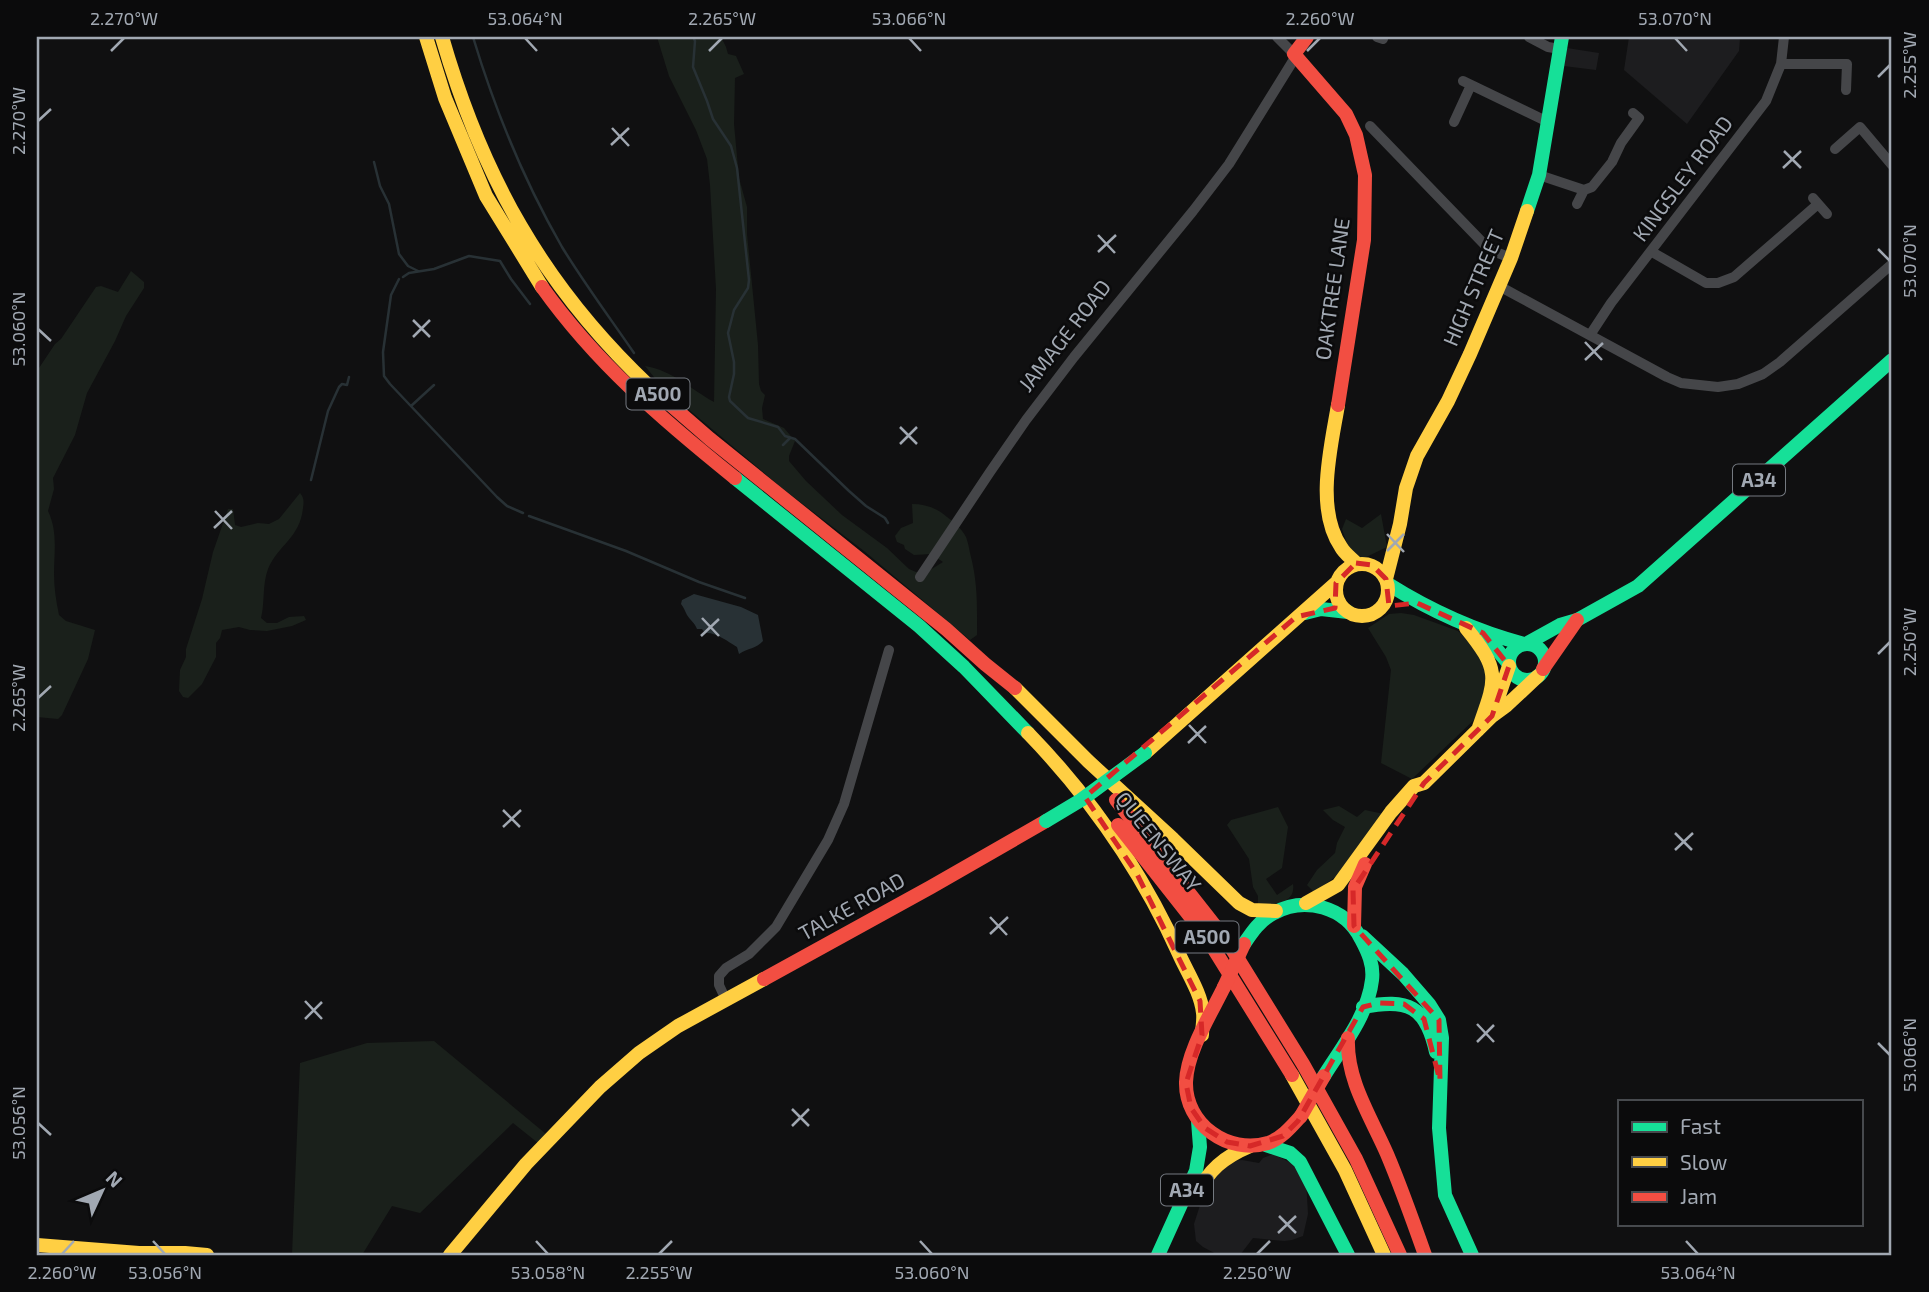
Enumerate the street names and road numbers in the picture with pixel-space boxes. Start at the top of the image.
street label: KINGSLEY ROAD [1627,111,1737,246]
street label: OAKTREE LANE [1309,216,1354,361]
street label: HIGH STREET [1437,225,1508,349]
street label: JAMAGE ROAD [1012,274,1115,396]
road number: A500 [626,378,690,410]
road number: A34 [1733,464,1785,495]
street label: QUEENSWAY [1110,786,1207,897]
street label: TALKE ROAD [794,866,909,945]
road number: A500 [1176,922,1238,953]
road number: A34 [1161,1174,1213,1206]

